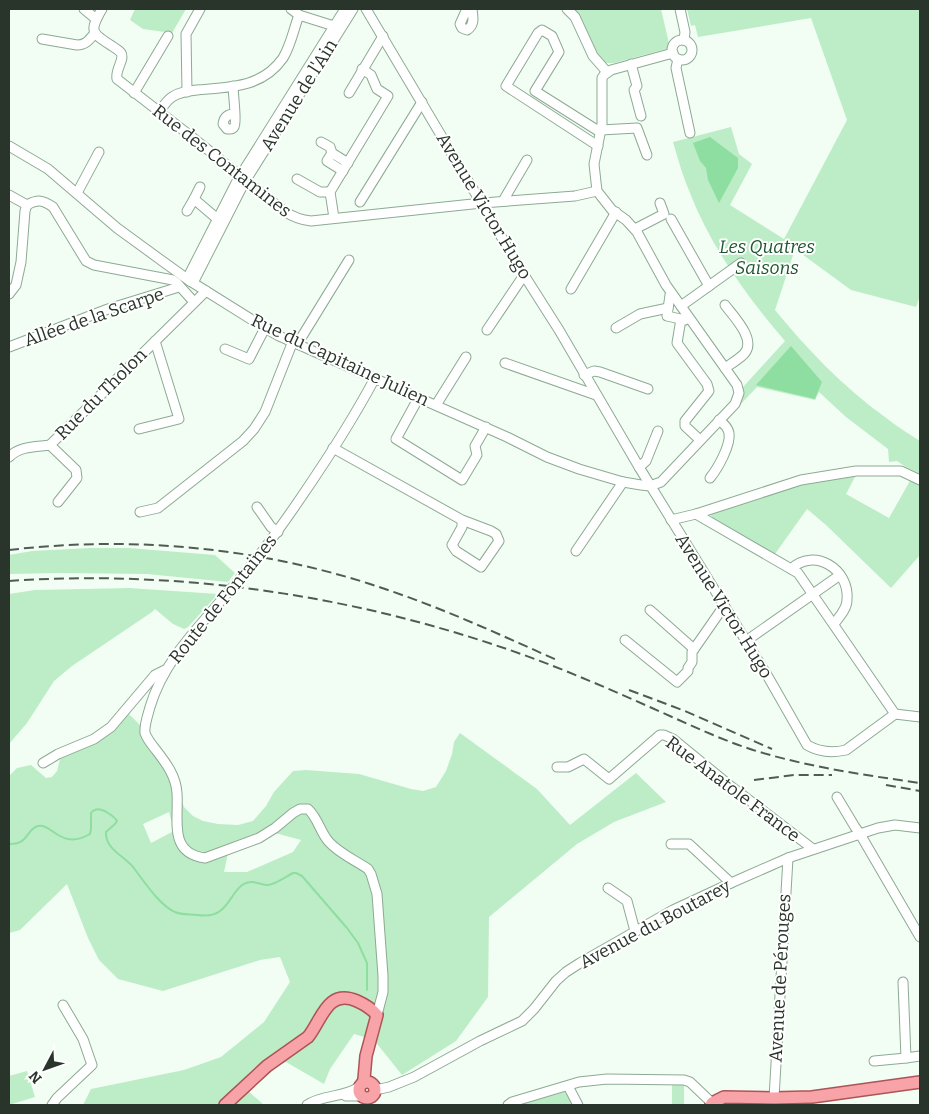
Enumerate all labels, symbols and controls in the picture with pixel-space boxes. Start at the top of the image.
street label: Avenue de l'Ain [256,35,342,155]
street label: Rue des Contamines [148,100,296,222]
street label: Avenue Victor Hugo [432,129,536,283]
park label: Les Quatres Saisons [719,236,815,279]
street label: Allée de la Scarpe [21,283,167,351]
street label: Rue du Capitaine Julien [248,309,433,411]
street label: Rue du Tholon [51,343,152,444]
street label: Avenue Victor Hugo [670,529,778,683]
street label: Route de Fontaines [164,530,282,668]
street label: Rue Anatole France [662,731,804,847]
street label: Avenue du Boutarey [576,875,735,973]
street label: Avenue de Pérouges [765,893,795,1063]
north arrow [20,1044,70,1094]
text: N [25,1067,46,1087]

